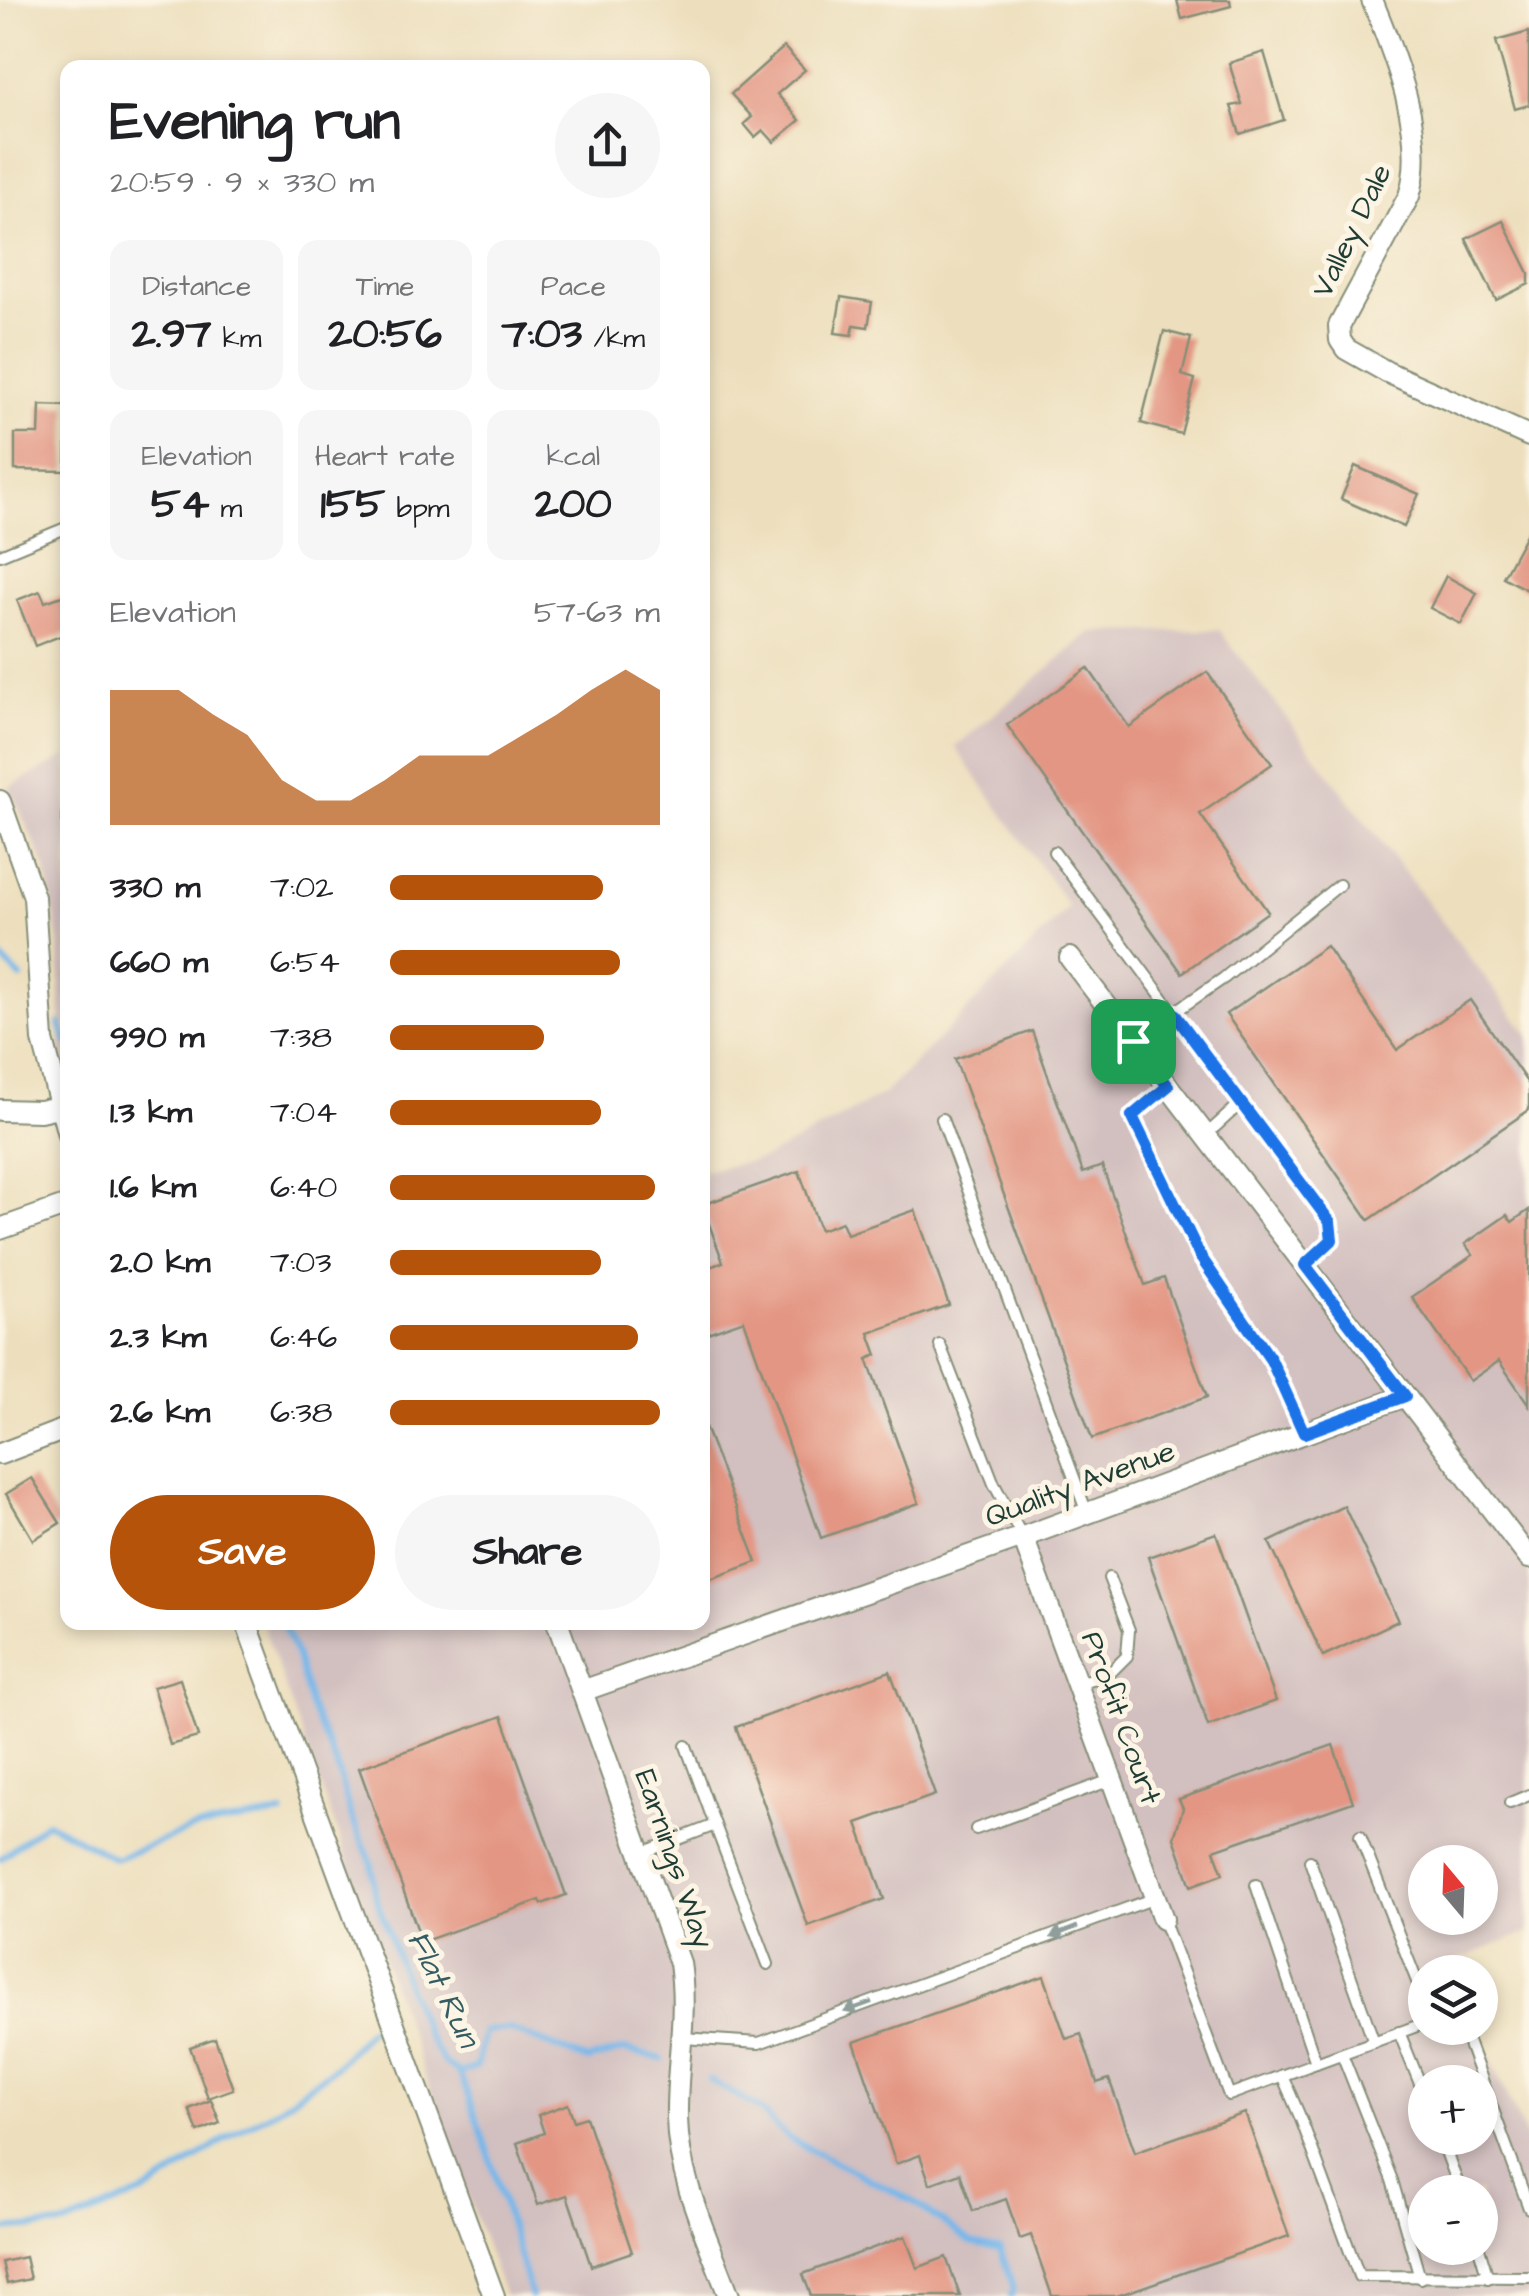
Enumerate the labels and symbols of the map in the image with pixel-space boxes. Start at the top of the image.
street label: Valley Dale [1302,157,1403,305]
pin [1091,999,1176,1084]
street label: Quality Avenue [979,1430,1181,1539]
street label: Profit Court [1070,1626,1172,1810]
street label: Earnings Way [623,1764,724,1954]
north arrow [1408,1845,1498,1935]
water label: Flat Run [396,1923,492,2057]
one-way arrow [1048,1925,1078,1941]
one-way arrow [843,2001,873,2016]

